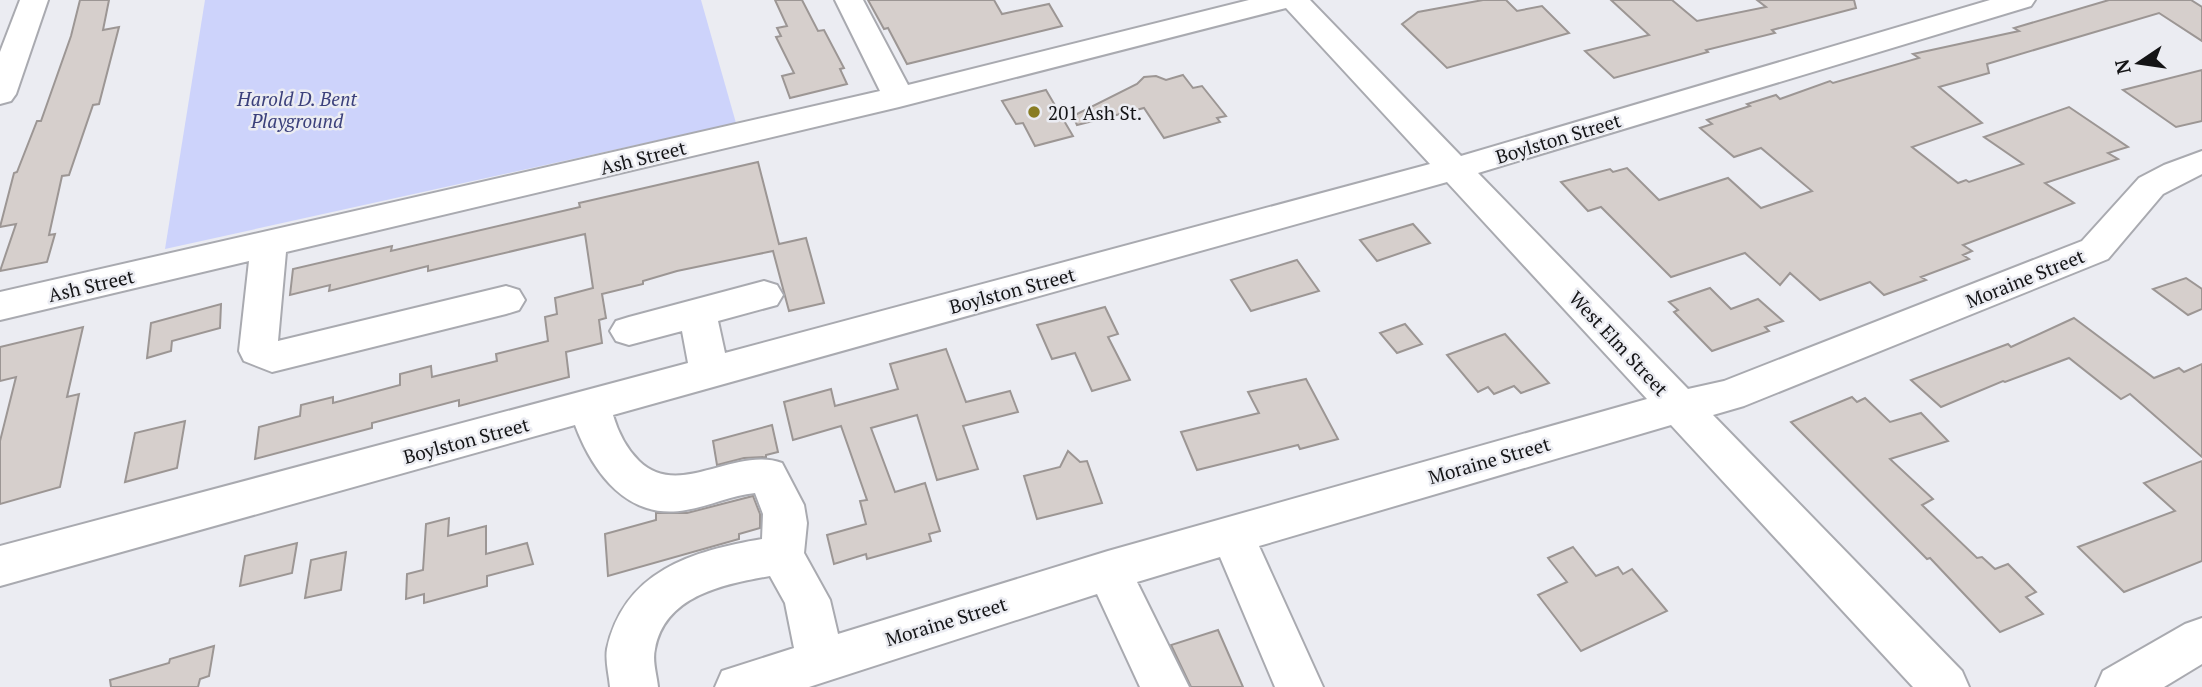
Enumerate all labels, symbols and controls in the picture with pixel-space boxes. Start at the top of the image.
north arrow [2104,28,2174,98]
text: N [2108,57,2136,77]
park label: Harold D. Bent Playground [236,86,357,133]
place label: 201 Ash St. [1048,100,1142,125]
marker: 201 Ash St. [1026,104,1042,120]
street label: Boylston Street [1492,107,1624,169]
street label: Ash Street [597,134,689,180]
street label: Moraine Street [1962,243,2088,313]
street label: Boylston Street [946,261,1078,319]
street label: Ash Street [45,263,137,307]
street label: West Elm Street [1564,285,1674,401]
street label: Boylston Street [400,411,532,469]
street label: Moraine Street [1425,431,1553,489]
street label: Moraine Street [882,591,1010,651]

